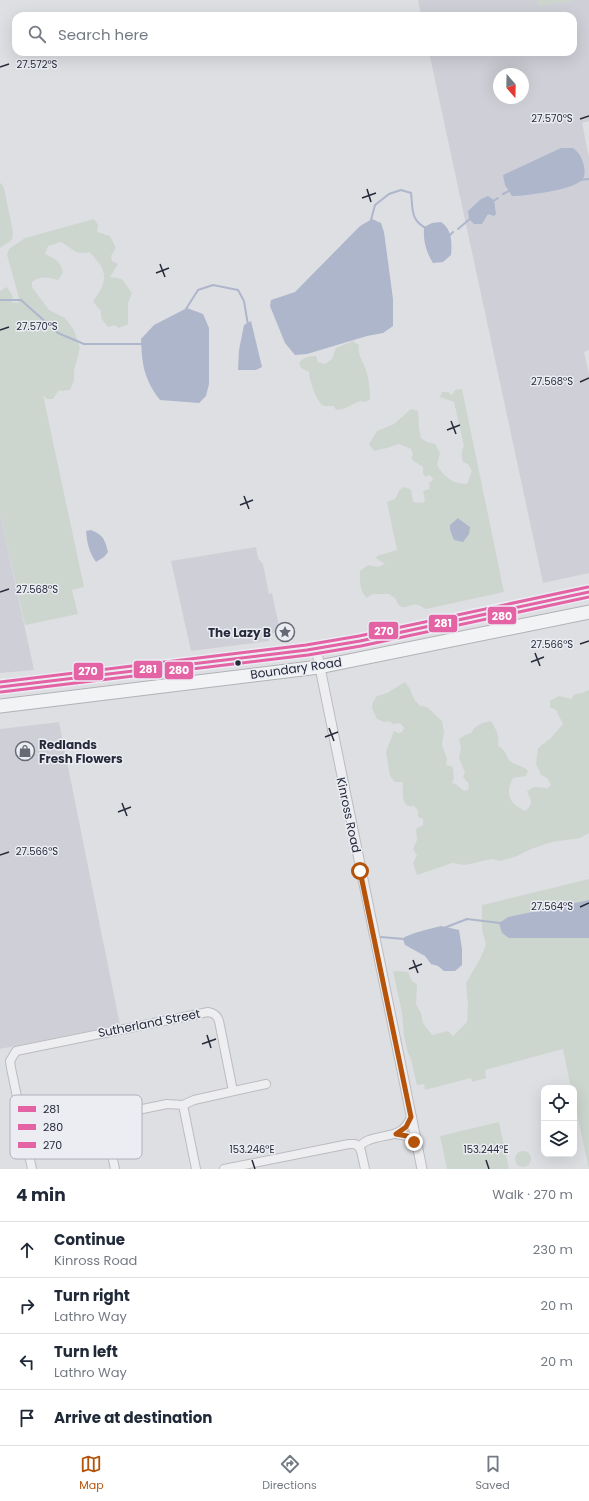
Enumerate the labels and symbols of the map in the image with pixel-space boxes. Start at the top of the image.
text: 27.572°S [17,57,58,72]
north arrow [493,68,529,104]
text: 27.570°S [531,111,573,126]
text: 27.570°S [16,319,58,334]
text: 27.568°S [531,374,573,389]
text: 27.568°S [16,582,58,597]
line badge: 280 [487,606,517,625]
text: 280 [492,608,512,624]
line badge: 281 [428,614,458,633]
text: 281 [434,615,452,631]
place icon: The Lazy B [274,621,296,643]
line badge: 270 [368,621,399,640]
text: 270 [374,623,394,639]
place label: The Lazy B [208,624,271,641]
text: 27.566°S [531,637,573,652]
street label: Boundary Road [249,653,343,683]
unlabelled marker [233,658,243,668]
line badge: 281 [133,660,163,679]
text: 281 [139,661,157,677]
line badge: 280 [164,661,194,680]
line badge: 270 [73,662,104,681]
text: 280 [169,662,189,678]
text: 270 [78,663,98,679]
place label: Redlands Fresh Flowers [39,736,123,767]
shop icon: Redlands Fresh Flowers [14,740,36,762]
street label: Kinross Road [333,776,365,854]
text: 27.566°S [16,844,58,859]
route start [351,862,369,880]
text: 27.564°S [531,899,573,914]
street label: Sutherland Street [96,1005,202,1041]
legend [10,1095,142,1159]
text: 281 [43,1101,60,1117]
text: 280 [43,1119,63,1135]
route end [405,1133,423,1151]
text: 270 [43,1137,62,1153]
text: 153.246°E [229,1142,275,1157]
text: 153.244°E [463,1142,509,1157]

